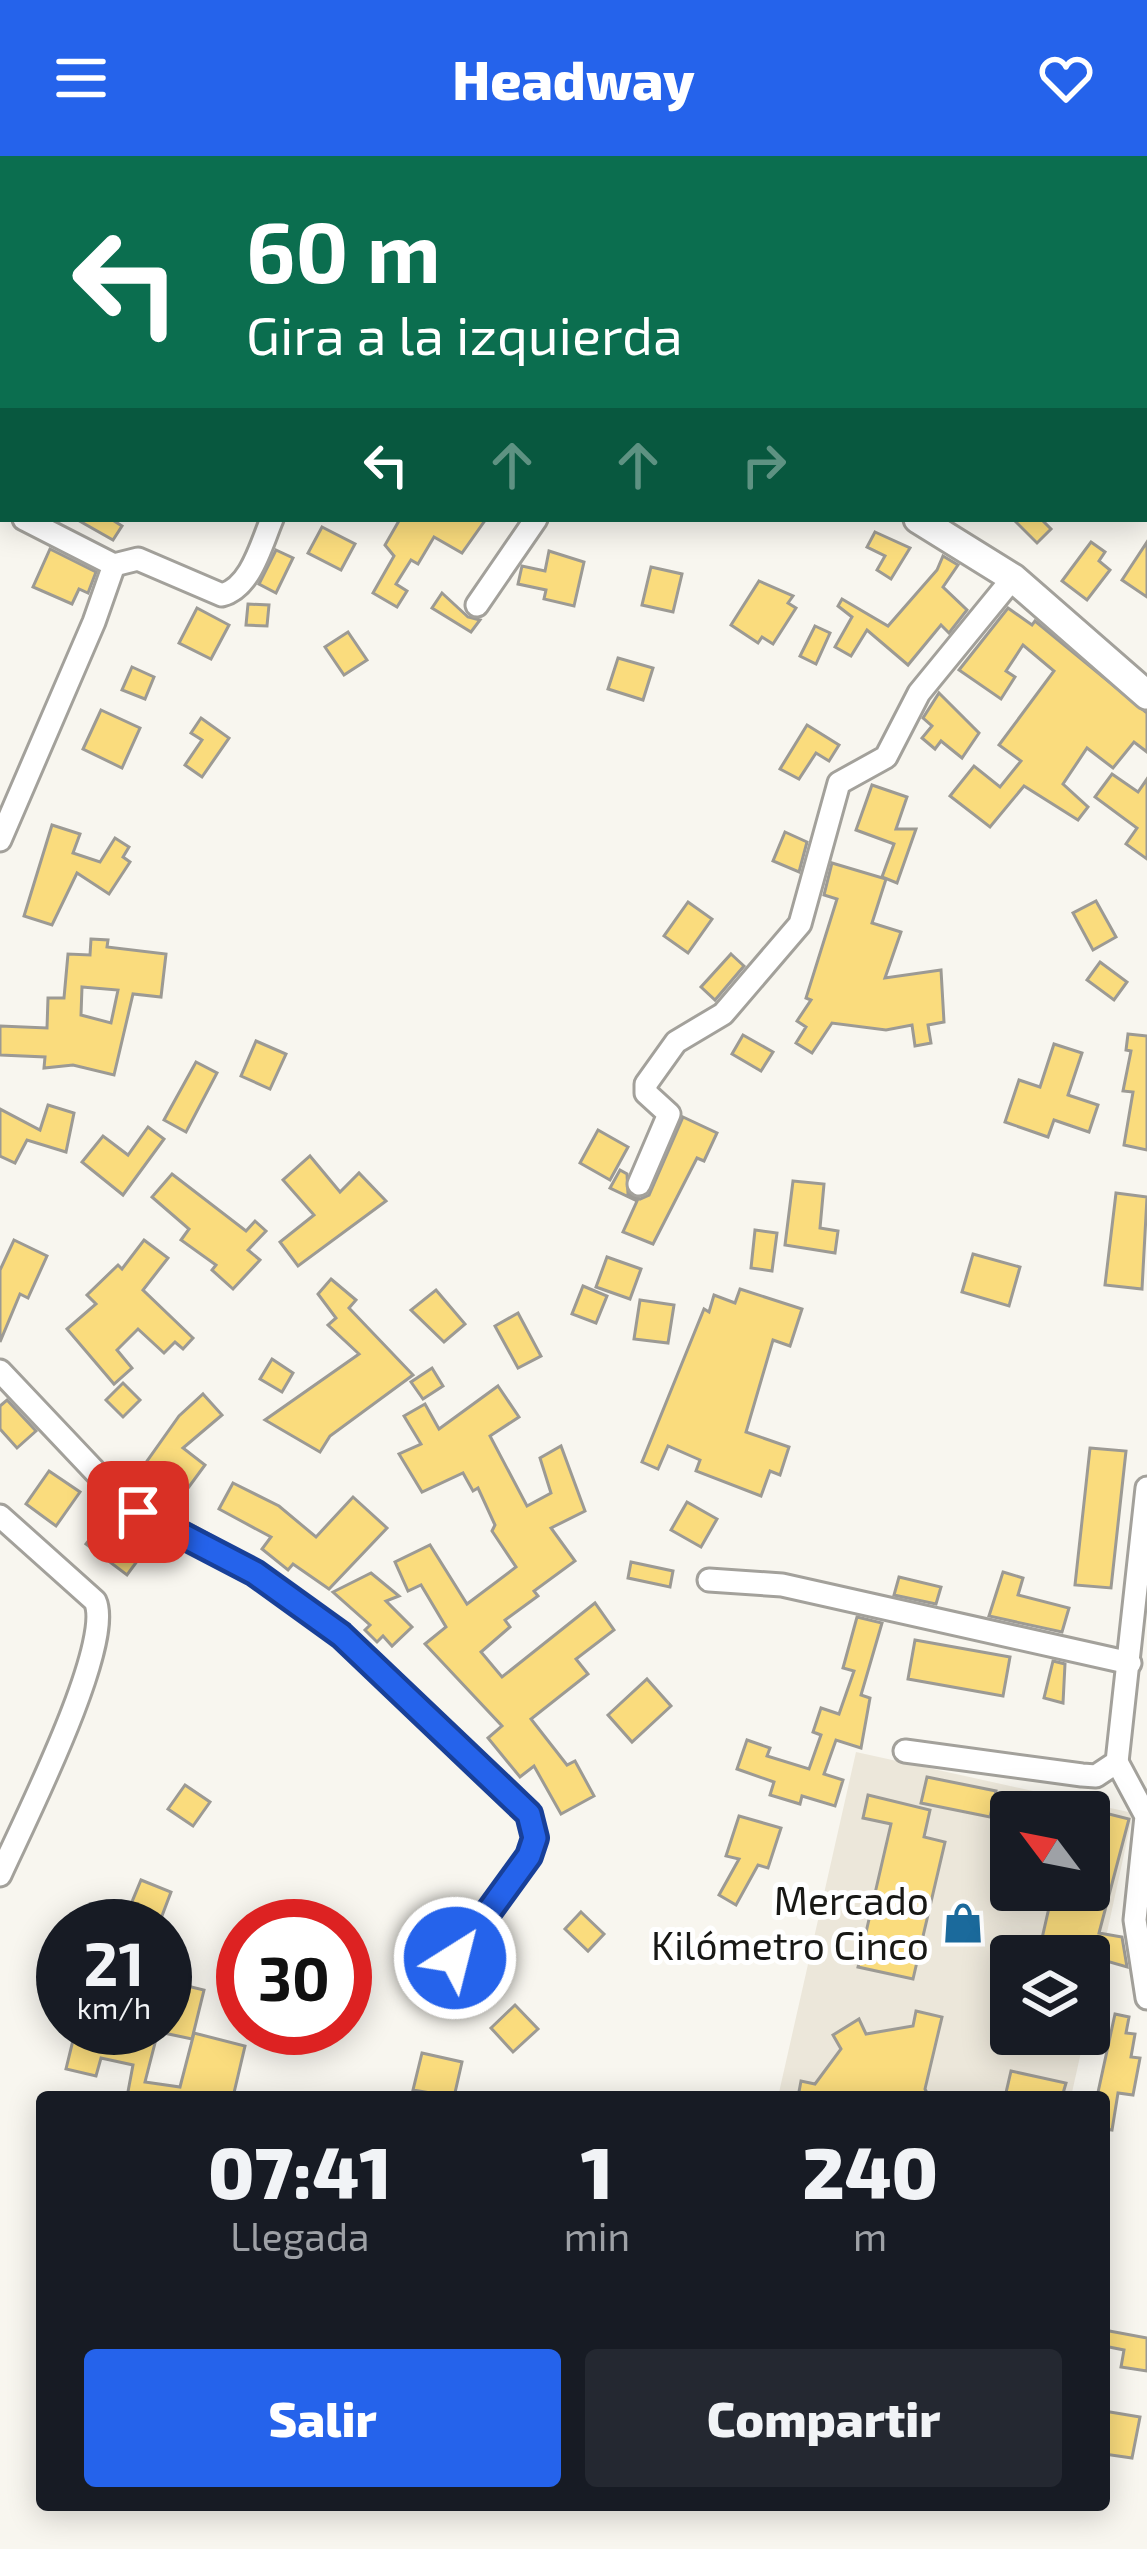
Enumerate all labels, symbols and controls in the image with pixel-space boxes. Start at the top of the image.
icon: menu [48,45,114,111]
icon: heart [1033,45,1099,111]
text: Headway [452,46,695,111]
text: 60 m [246,199,441,300]
icon: left [48,204,204,360]
text: Gira a la izquierda [246,301,683,366]
icon: left [353,432,419,498]
icon: ahead [479,432,545,498]
icon: ahead [605,432,671,498]
icon: right [731,432,797,498]
pin [87,1461,189,1563]
icon: arrive [105,1479,171,1545]
north arrow [990,1791,1110,1911]
map controls [990,1791,1110,2055]
place label: Mercado Kilómetro Cinco [651,1876,929,1968]
position arrow [392,1895,518,2021]
speed limit sign: 30 [216,1899,372,2055]
shop icon: Mercado Kilómetro Cinco [940,1900,986,1946]
text: 21 [84,1926,144,1998]
button: layers [990,1935,1110,2055]
text: km/h [77,1989,151,2025]
text: 07:41 [208,2127,392,2213]
text: 1 [581,2127,613,2213]
text: 240 [802,2127,938,2213]
text: Llegada [230,2212,369,2259]
text: min [564,2212,630,2259]
text: m [853,2212,887,2259]
button: Salir [84,2349,561,2487]
button: Compartir [585,2349,1062,2487]

